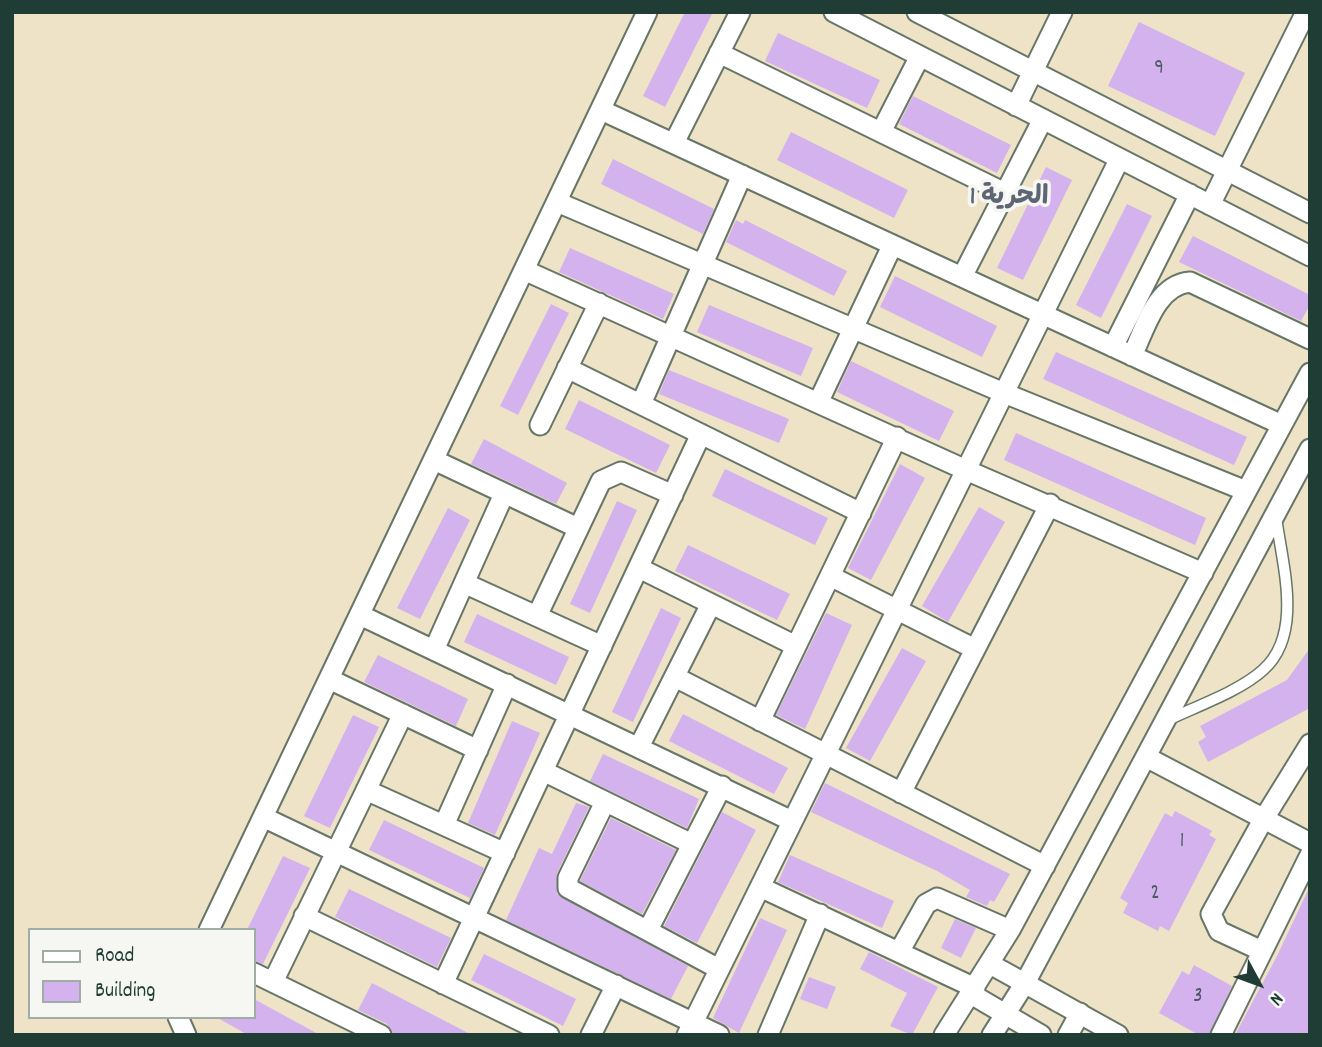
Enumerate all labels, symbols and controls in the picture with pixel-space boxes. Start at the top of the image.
house number: 9 [1154,57,1164,83]
district label: الحرية 1 [970,183,1048,215]
house number: 1 [1180,830,1184,856]
house number: 2 [1150,882,1160,908]
legend [28,928,256,1019]
text: Road [95,942,134,972]
north arrow [1224,949,1294,1019]
text: Building [95,977,155,1007]
house number: 3 [1193,985,1203,1011]
text: N [1262,986,1289,1010]

